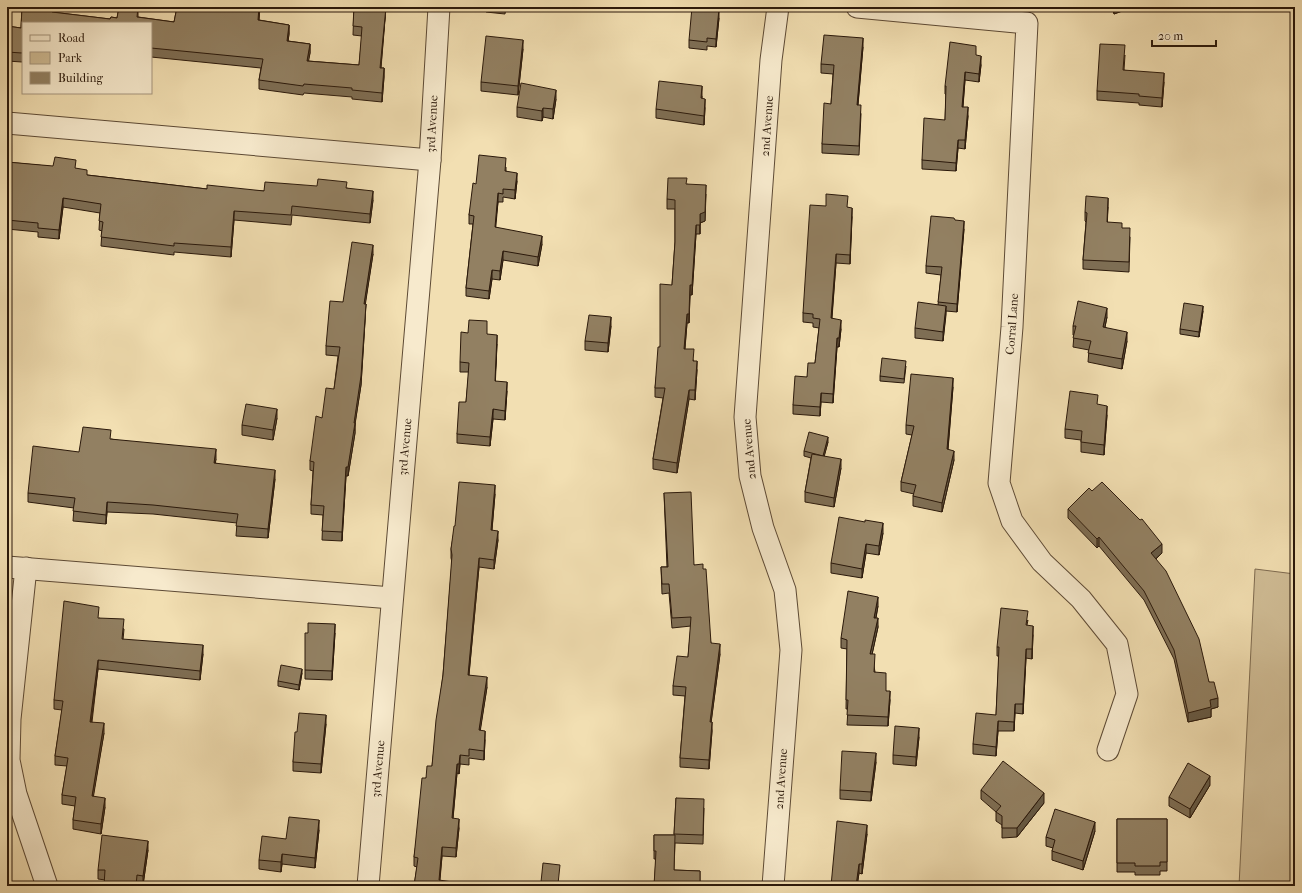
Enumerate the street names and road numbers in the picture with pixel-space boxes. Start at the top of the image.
street label: 3rd Avenue [423,95,441,153]
street label: 2nd Avenue [758,95,776,157]
street label: Corral Lane [1003,293,1021,355]
street label: 3rd Avenue [396,418,414,476]
street label: 2nd Avenue [739,418,759,480]
street label: 3rd Avenue [369,740,387,798]
street label: 2nd Avenue [772,748,790,810]

